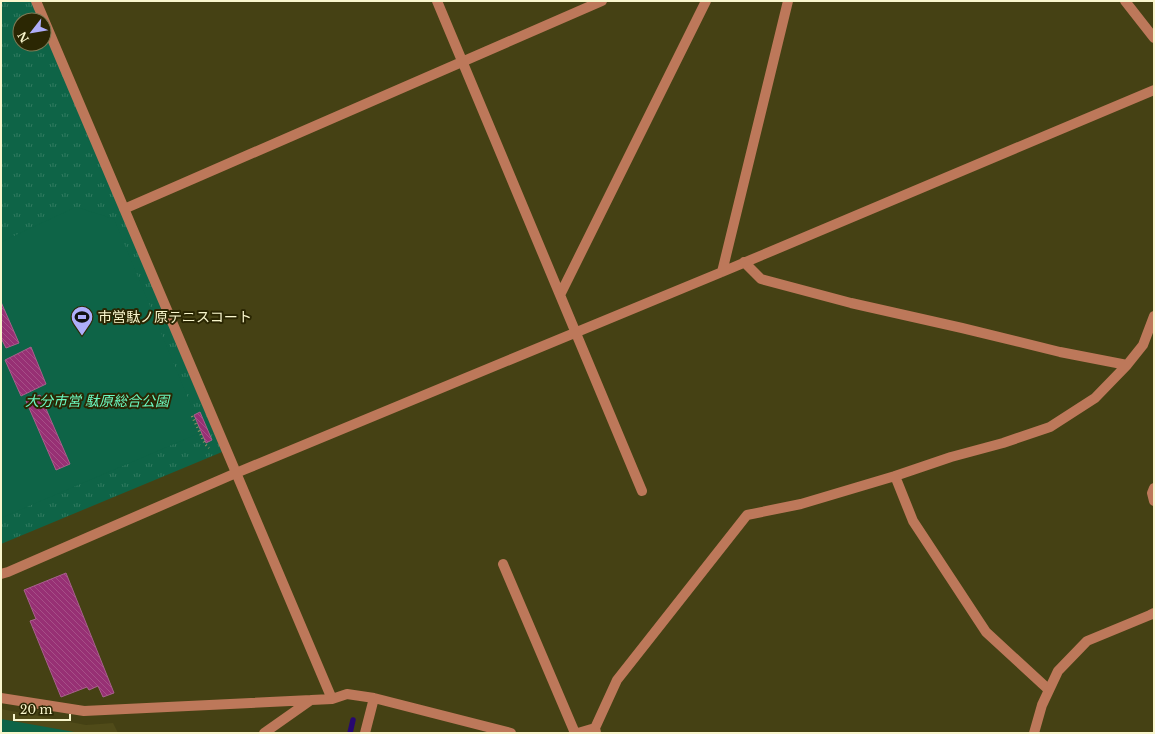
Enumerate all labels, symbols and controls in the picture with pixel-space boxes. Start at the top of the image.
north arrow [12,12,52,52]
text: N [14,29,32,45]
sports icon: 市営駄ノ原テニスコート [69,304,95,337]
place label: 市営駄ノ原テニスコート [98,308,252,326]
park label: 大分市営 駄原総合公園 [25,392,171,410]
scale bar [14,696,70,722]
text: 20 m [20,702,52,717]

